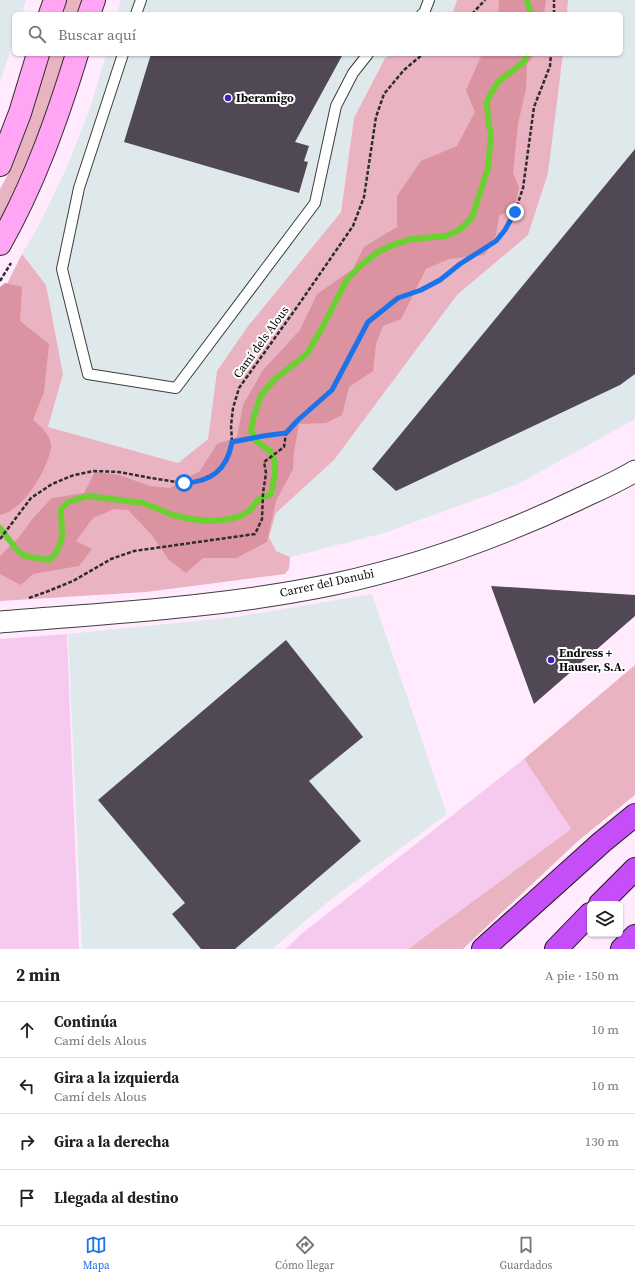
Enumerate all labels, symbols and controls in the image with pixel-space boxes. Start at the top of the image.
search box [12,12,623,56]
icon: search [26,23,48,45]
text: Buscar aquí [58,24,136,45]
place label: Iberamigo [236,90,294,106]
marker: Iberamigo [223,93,233,103]
route end [506,203,524,221]
street label: Camí dels Alous [229,303,293,381]
route start [175,474,193,492]
street label: Carrer del Danubi [278,565,376,601]
place label: Endress + Hauser, S.A. [559,645,625,675]
marker: Endress + Hauser, S.A. [546,655,556,665]
map controls [587,901,623,937]
button: layers [587,901,623,937]
text: 2 min [16,963,60,987]
text: A pie · 150 m [545,967,619,984]
text: Continúa [54,1011,117,1032]
icon: ahead [16,1019,38,1041]
text: 10 m [591,1021,619,1038]
text: Camí dels Alous [54,1032,147,1049]
text: Gira a la izquierda [54,1067,179,1088]
icon: left [16,1075,38,1097]
text: 10 m [591,1077,619,1094]
text: Camí dels Alous [54,1088,147,1105]
icon: right [16,1131,38,1153]
text: Gira a la derecha [54,1131,169,1152]
text: 130 m [585,1133,619,1150]
icon: arrive [16,1187,38,1209]
text: Llegada al destino [54,1187,179,1208]
tab: Mapa [83,1234,110,1273]
tab: Cómo llegar [275,1234,334,1273]
tab: Guardados [500,1234,552,1273]

